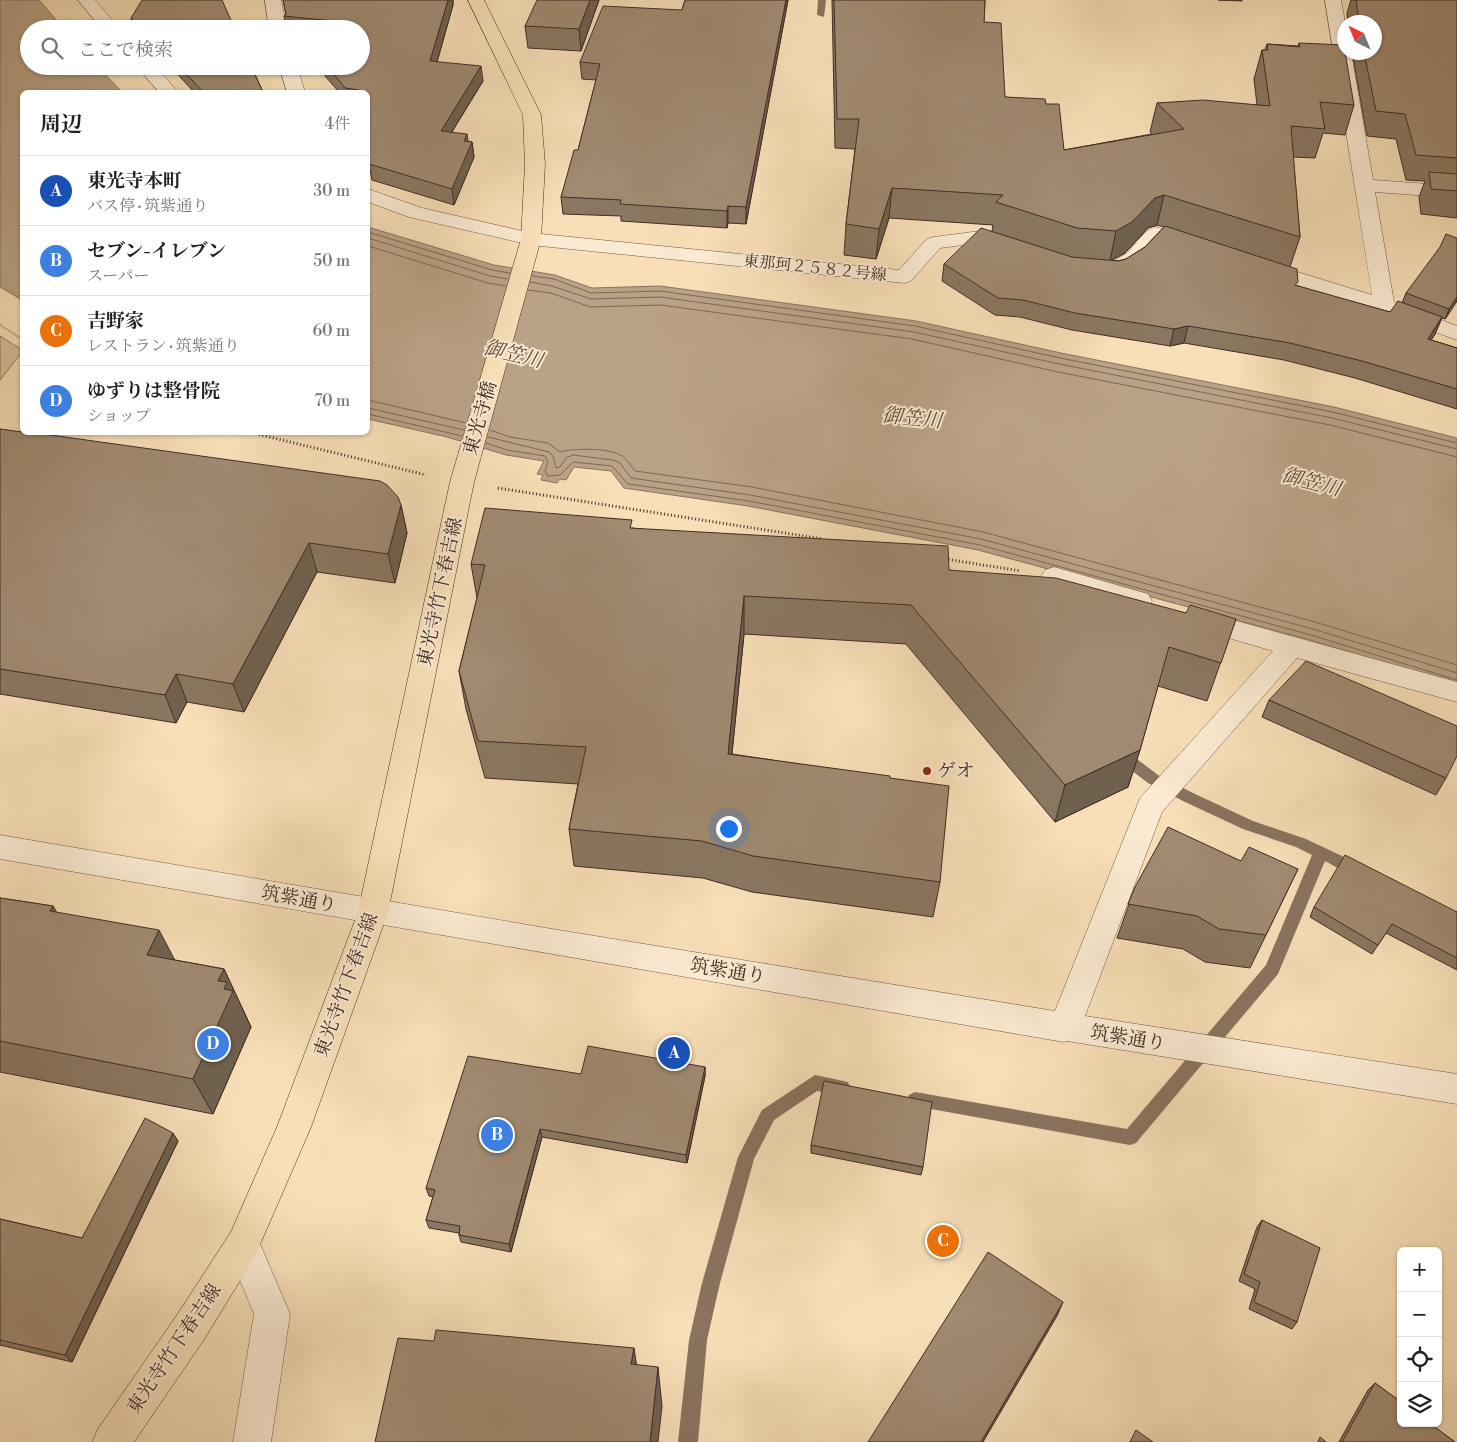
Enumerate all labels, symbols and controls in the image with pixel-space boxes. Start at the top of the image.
north arrow [1337,15,1382,60]
search box [20,20,370,75]
icon: search [38,34,66,62]
text: ここで検索 [78,38,173,62]
text: 周辺 [40,112,82,138]
text: 4件 [324,114,350,134]
text: 東光寺本町 [87,169,182,193]
text: A [50,181,62,201]
text: 30 m [313,181,350,201]
text: バス停 · 筑紫通り [87,196,208,216]
text: セブン-イレブン [87,239,226,263]
text: B [50,251,62,271]
text: 50 m [313,251,350,271]
street label: 東那珂２５８２号線 [742,251,888,285]
text: スーパー [87,266,149,286]
text: 吉野家 [87,309,144,333]
text: C [50,321,62,341]
text: 60 m [312,321,350,341]
text: レストラン · 筑紫通り [87,336,240,356]
water label: 御笠川 [481,336,547,375]
street label: 東光寺橋 [458,378,502,458]
text: ゆずりは整骨院 [87,379,220,403]
text: D [50,391,62,411]
text: 70 m [314,391,350,411]
water label: 御笠川 [881,403,945,435]
text: ショップ [87,406,151,426]
water label: 御笠川 [1279,463,1345,503]
street label: 東光寺竹下春吉線 [412,515,468,669]
place label: ゲオ [937,759,975,783]
marker: ゲオ [921,765,933,777]
your location [716,816,742,842]
street label: 筑紫通り [259,881,339,917]
street label: 東光寺竹下春吉線 [309,909,383,1061]
street label: 筑紫通り [689,953,767,989]
street label: 筑紫通り [1089,1020,1167,1056]
pin: D [197,1025,229,1063]
pin: A [658,1034,690,1072]
pin: B [481,1116,513,1154]
pin: C [927,1222,959,1260]
map controls [1397,1247,1442,1427]
button: + [1397,1247,1442,1292]
street label: 東光寺竹下春吉線 [122,1279,226,1419]
button: − [1397,1292,1442,1337]
button: locate [1397,1337,1442,1382]
button: layers [1397,1382,1442,1427]

